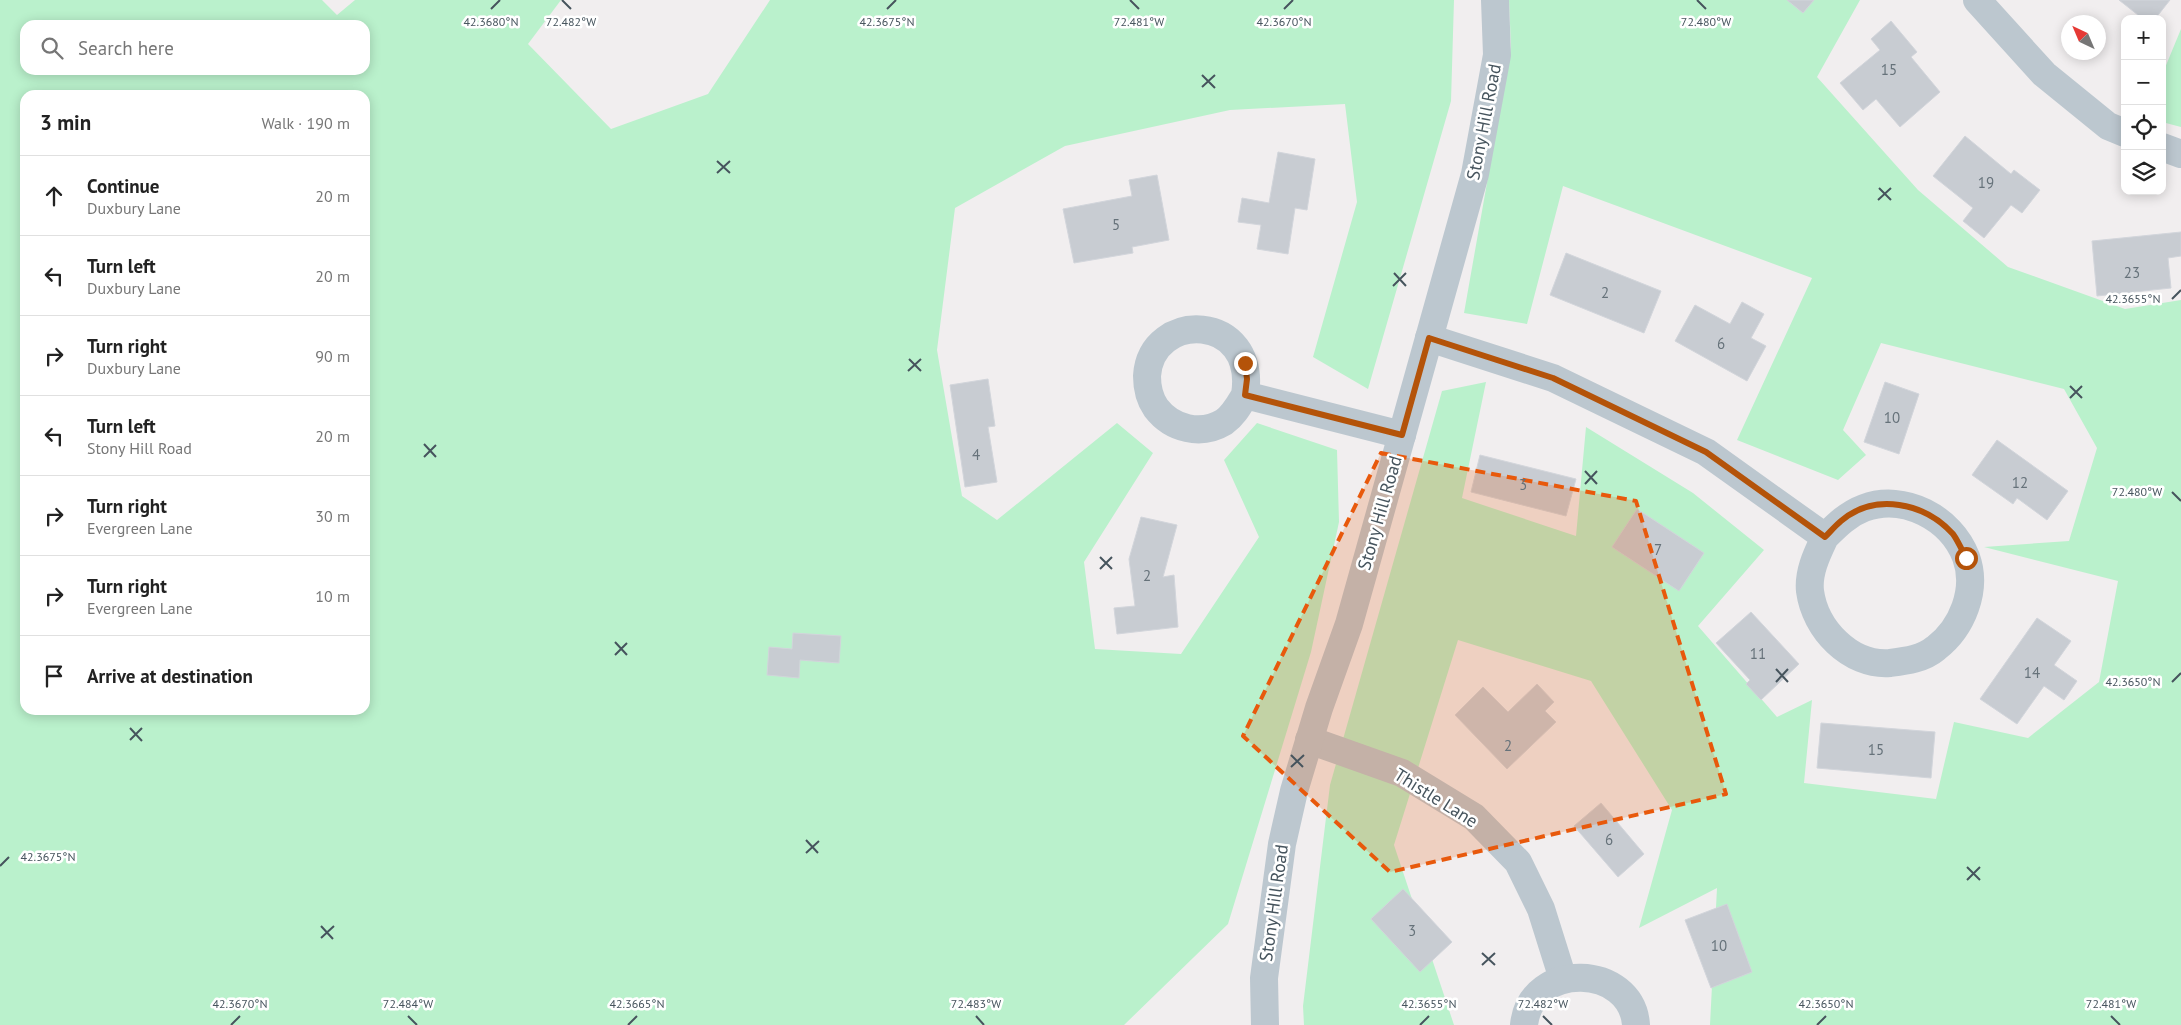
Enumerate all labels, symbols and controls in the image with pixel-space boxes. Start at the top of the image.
text: 42.3680°N [464,14,518,29]
text: 72.482°W [546,14,596,29]
text: 42.3675°N [860,14,914,29]
text: 72.481°W [1114,14,1164,29]
text: 42.3670°N [1257,14,1311,29]
text: 72.480°W [1681,14,1731,29]
north arrow [2061,15,2106,60]
map controls [2121,15,2166,195]
button: + [2121,15,2166,60]
search box [20,20,370,75]
icon: search [38,34,66,62]
text: Search here [78,36,174,60]
house number: 15 [1881,60,1897,79]
button: − [2121,60,2166,105]
street label: Stony Hill Road [1461,62,1506,182]
button: locate [2121,105,2166,150]
text: 3 min [40,109,91,136]
text: Walk · 190 m [261,113,350,133]
button: layers [2121,150,2166,195]
house number: 19 [1978,173,1994,192]
text: Continue [87,174,159,198]
icon: ahead [40,182,68,210]
text: 20 m [315,186,350,206]
text: Duxbury Lane [87,198,181,218]
house number: 5 [1112,215,1120,234]
text: Turn left [87,254,156,278]
icon: left [40,262,68,290]
house number: 23 [2124,263,2140,282]
text: 20 m [315,266,350,286]
text: Duxbury Lane [87,278,181,298]
house number: 2 [1601,283,1609,302]
text: 42.3655°N [2106,291,2160,306]
text: Turn right [87,334,167,358]
house number: 6 [1717,334,1725,353]
icon: right [40,342,68,370]
text: 90 m [315,346,350,366]
route end [1234,352,1257,375]
text: Duxbury Lane [87,358,181,378]
house number: 10 [1884,408,1900,427]
text: Turn left [87,414,156,438]
icon: left [40,422,68,450]
text: 20 m [315,426,350,446]
text: Stony Hill Road [87,438,192,458]
house number: 4 [972,445,980,464]
street label: Stony Hill Road [1352,453,1407,573]
house number: 12 [2012,473,2028,492]
house number: 3 [1519,475,1527,494]
text: 72.480°W [2112,484,2162,499]
text: Turn right [87,494,167,518]
icon: right [40,502,68,530]
text: 30 m [315,506,350,526]
text: Evergreen Lane [87,518,193,538]
house number: 7 [1654,540,1662,559]
route start [1955,547,1978,570]
house number: 2 [1143,566,1151,585]
text: Turn right [87,574,167,598]
icon: right [40,582,68,610]
text: 10 m [315,586,350,606]
text: Evergreen Lane [87,598,193,618]
house number: 11 [1750,644,1766,663]
icon: arrive [40,662,68,690]
house number: 14 [2024,663,2040,682]
text: Arrive at destination [87,664,253,688]
text: 42.3650°N [2106,674,2160,689]
house number: 2 [1504,736,1512,755]
house number: 15 [1868,740,1884,759]
street label: Thistle Lane [1390,763,1482,832]
house number: 6 [1605,830,1613,849]
street label: Stony Hill Road [1254,843,1293,963]
text: 42.3675°N [21,849,75,864]
house number: 3 [1408,921,1416,940]
house number: 10 [1711,936,1727,955]
text: 42.3670°N [213,996,267,1011]
text: 72.484°W [383,996,433,1011]
text: 42.3665°N [610,996,664,1011]
text: 72.483°W [951,996,1001,1011]
text: 42.3655°N [1402,996,1456,1011]
text: 72.482°W [1518,996,1568,1011]
text: 42.3650°N [1799,996,1853,1011]
text: 72.481°W [2086,996,2136,1011]

